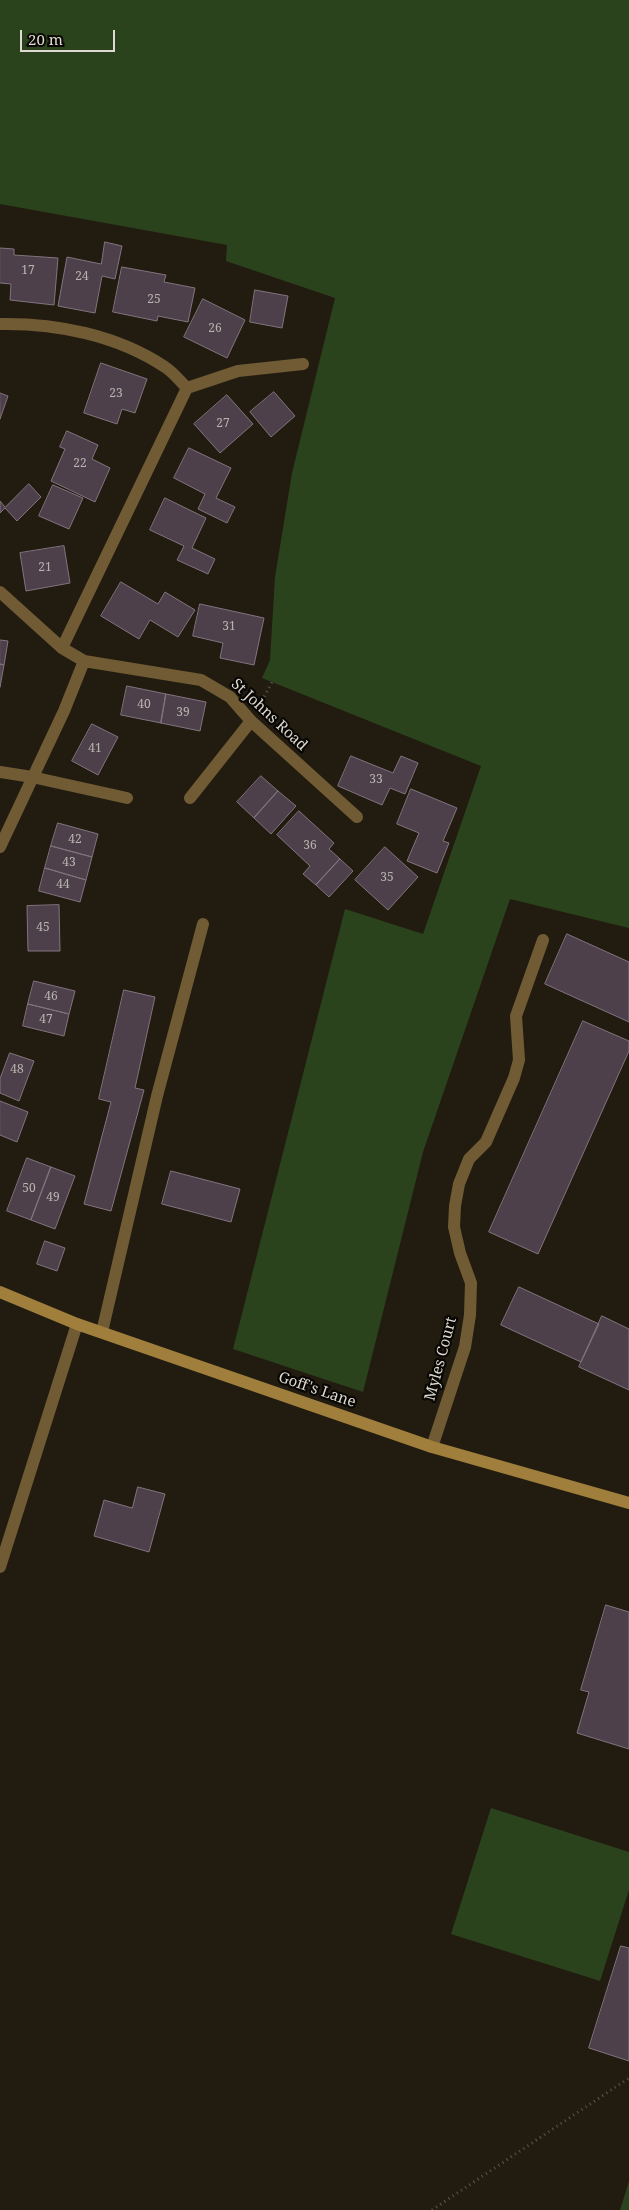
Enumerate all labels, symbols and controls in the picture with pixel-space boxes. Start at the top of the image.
scale bar [22,20,118,52]
text: 20 m [28,29,63,49]
house number: 17 [21,264,35,278]
house number: 24 [75,270,89,284]
house number: 25 [147,293,161,307]
house number: 26 [208,322,222,336]
house number: 23 [109,387,123,401]
house number: 27 [216,417,230,431]
house number: 22 [73,457,87,471]
house number: 21 [38,561,52,575]
house number: 31 [222,620,236,634]
street label: St Johns Road [227,675,311,755]
house number: 40 [137,698,151,712]
house number: 39 [176,706,190,720]
house number: 41 [88,742,102,756]
house number: 33 [369,773,383,787]
house number: 42 [68,833,82,847]
house number: 36 [303,839,317,853]
house number: 43 [62,856,76,870]
house number: 35 [380,871,394,885]
house number: 44 [56,878,70,892]
house number: 45 [36,921,50,935]
house number: 46 [44,990,58,1004]
house number: 47 [39,1013,53,1027]
house number: 48 [10,1063,24,1077]
house number: 50 [22,1182,36,1196]
house number: 49 [46,1191,60,1205]
street label: Myles Court [421,1315,461,1403]
street label: Goff's Lane [276,1368,358,1412]

